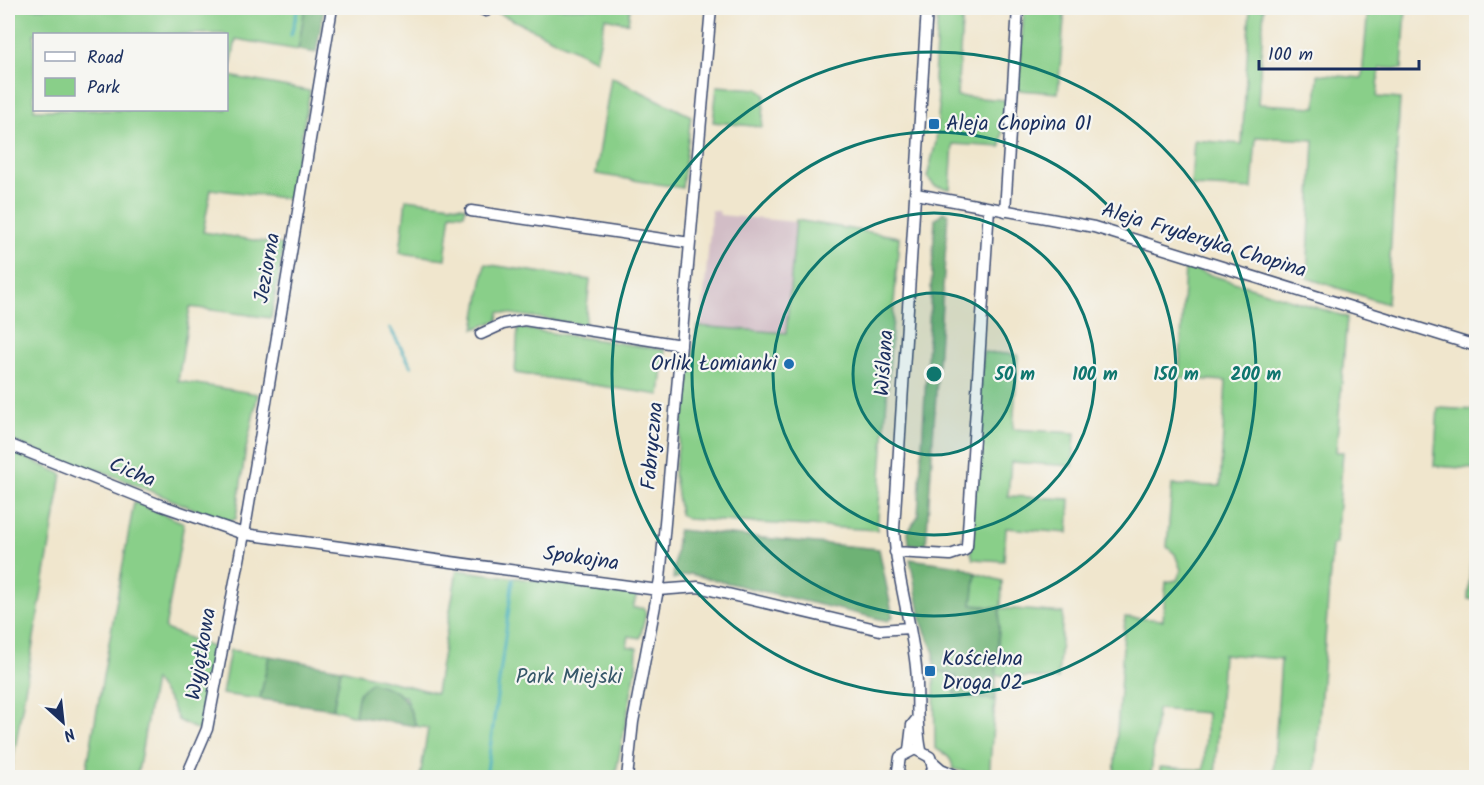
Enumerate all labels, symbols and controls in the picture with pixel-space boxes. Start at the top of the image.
legend [33,33,228,111]
scale bar [1259,33,1420,71]
text: 100 m [1268,41,1313,70]
text: Road [87,44,124,73]
text: Park [87,74,120,103]
place label: Aleja Chopina 01 [946,108,1092,141]
marker: Aleja Chopina 01 [927,117,941,131]
street label: Aleja Fryderyka Chopina [1097,194,1311,288]
street label: Jeziorna [246,230,290,306]
street label: Wiślana [866,329,904,397]
place label: Orlik Łomianki [651,348,778,381]
marker: Orlik Łomianki [782,357,796,371]
text: 50 m [994,361,1035,390]
text: 100 m [1072,361,1118,390]
text: 150 m [1153,361,1199,390]
text: 200 m [1231,361,1282,390]
centre of rings [924,364,944,384]
street label: Fabryczna [633,401,673,491]
street label: Cicha [104,449,160,497]
street label: Spokojna [541,537,621,581]
street label: Wyjątkowa [178,605,226,703]
place label: Kościelna Droga 02 [942,643,1023,700]
park label: Park Miejski [516,661,623,694]
marker: Kościelna Droga 02 [923,664,937,678]
north arrow [33,692,93,752]
text: N [59,721,79,747]

